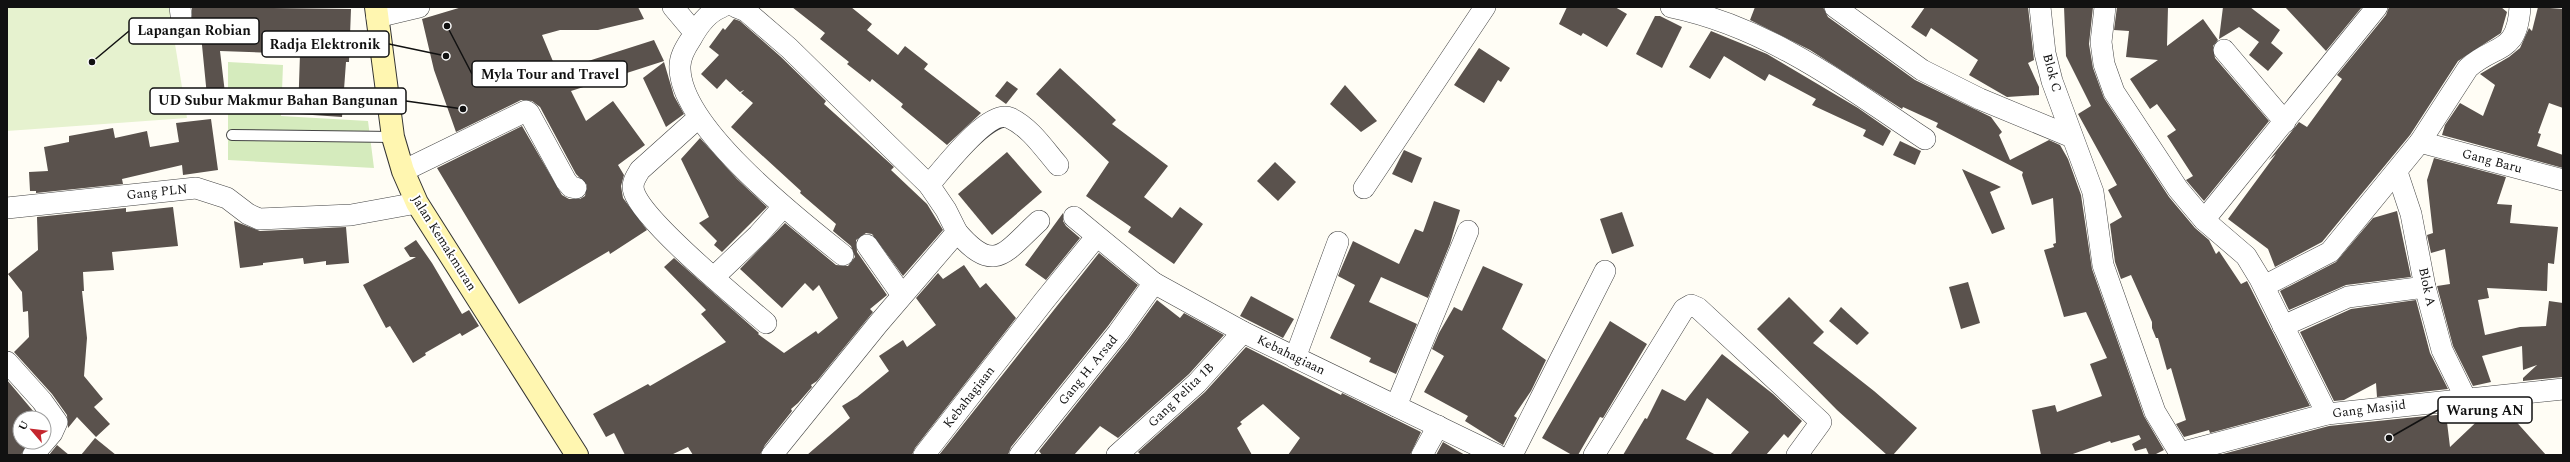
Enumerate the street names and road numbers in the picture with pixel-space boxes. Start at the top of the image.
street label: Blok C [2037,51,2067,95]
street label: Gang Baru [2460,143,2524,179]
street label: Gang PLN [126,179,188,205]
street label: Jalan Kemakmuran [406,191,482,295]
street label: Blok A [2413,266,2441,309]
street label: Kebahagiaan [1253,330,1329,380]
street label: Gang H. Arsad [1053,331,1123,409]
street label: Gang Pelita 1B [1143,358,1219,432]
street label: Kebahagiaan [938,361,1000,432]
street label: Gang Masjid [2331,395,2407,423]

